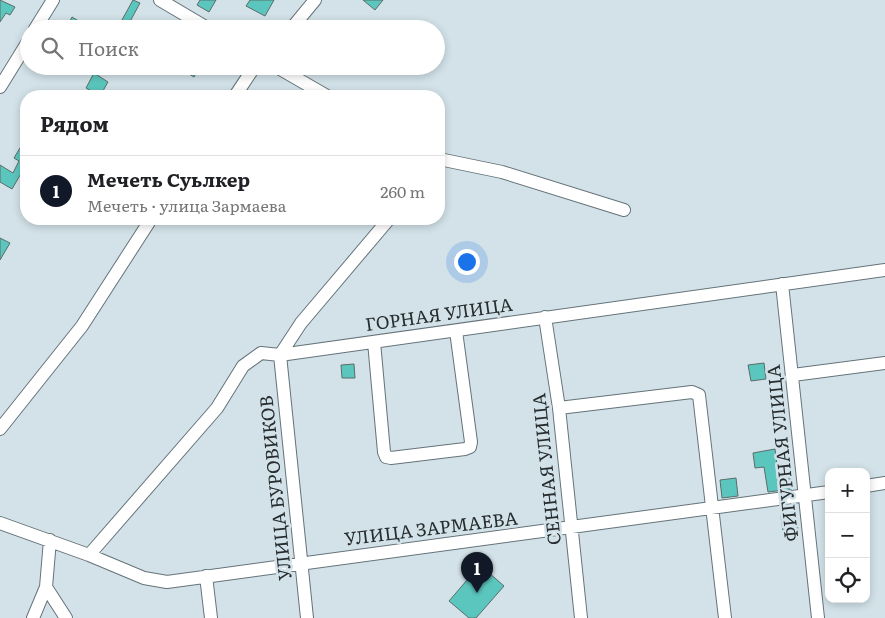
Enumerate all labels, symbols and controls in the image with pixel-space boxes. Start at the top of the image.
search box [20,20,445,75]
icon: search [38,34,66,62]
text: Поиск [78,34,139,62]
text: Рядом [40,107,109,138]
text: Мечеть Суьлкер [87,165,250,193]
text: 1 [53,179,59,203]
text: 260 m [380,179,425,203]
text: Мечеть · улица Зармаева [87,193,286,217]
your location [454,249,480,275]
street label: ГОРНАЯ УЛИЦА [363,290,514,337]
street label: ФИГУРНАЯ УЛИЦА [759,363,804,543]
street label: СЕННАЯ УЛИЦА [524,392,567,546]
street label: УЛИЦА БУРОВИКОВ [251,394,298,582]
map controls [825,468,870,603]
button: + [825,468,870,513]
street label: УЛИЦА ЗАРМАЕВА [343,503,519,552]
button: − [825,513,870,558]
pin: 1 [461,552,493,593]
button: locate [825,558,870,603]

